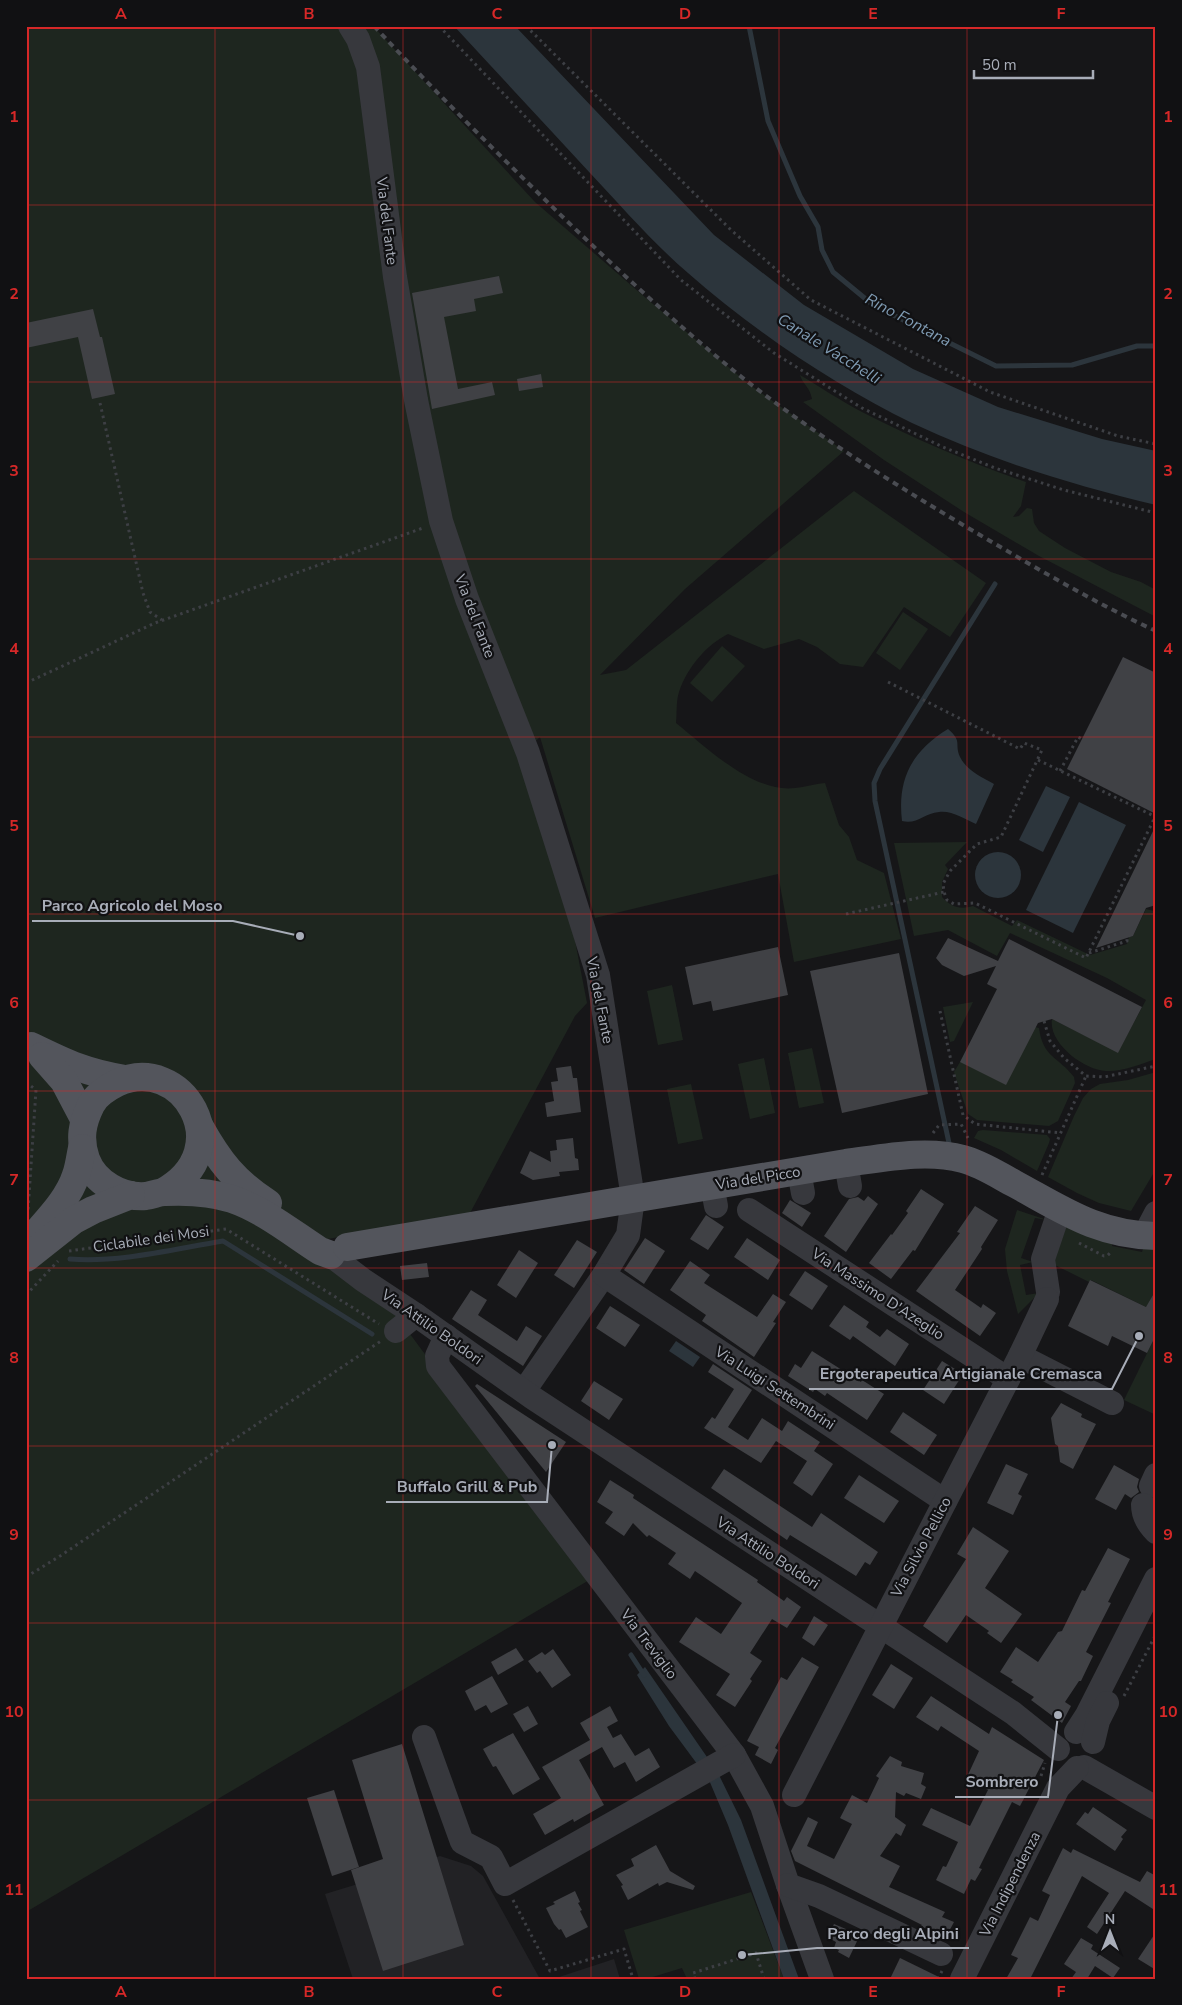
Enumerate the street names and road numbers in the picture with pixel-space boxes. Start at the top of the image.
street label: Via del Fante [372,175,402,266]
street label: Via del Fante [450,570,500,661]
street label: Via del Fante [582,954,618,1045]
street label: Via del Picco [713,1161,802,1195]
street label: Ciclabile dei Mosi [92,1221,210,1257]
street label: Via Massimo D'Azeglio [807,1243,948,1344]
street label: Via Attilio Boldori [377,1284,487,1369]
street label: Via Luigi Settembrini [710,1341,839,1434]
street label: Via Silvio Pellico [886,1493,956,1601]
street label: Via Attilio Boldori [712,1512,823,1594]
street label: Via Treviglio [615,1604,682,1683]
street label: Via Indipendenza [974,1828,1045,1941]

